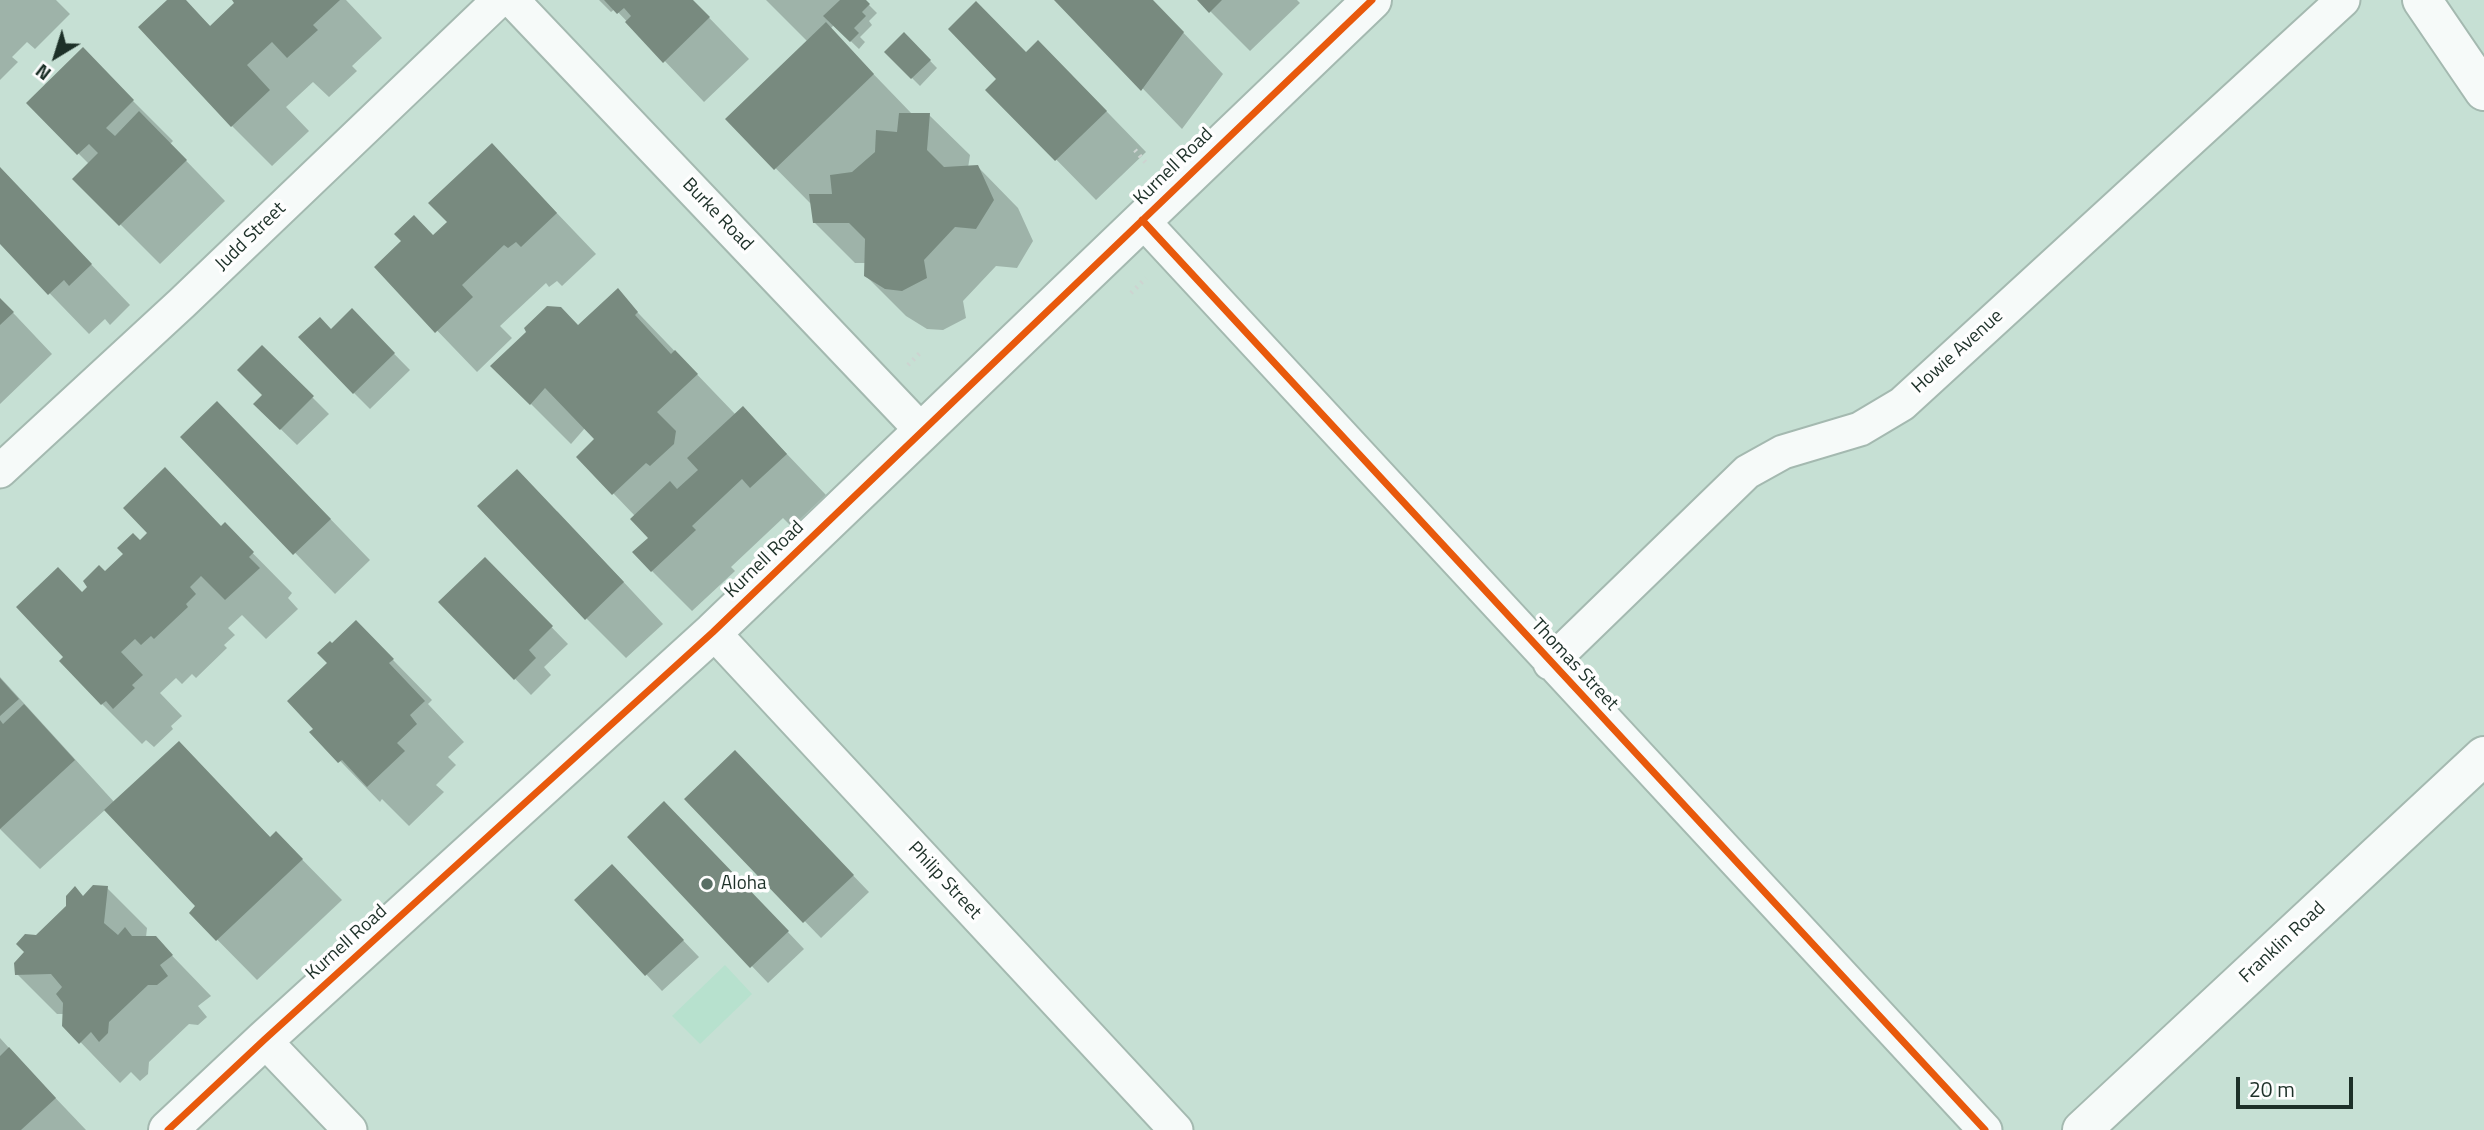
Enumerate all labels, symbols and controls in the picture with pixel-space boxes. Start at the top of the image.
north arrow [21,21,91,91]
text: N [29,57,57,88]
street label: Kurnell Road [1130,124,1218,210]
street label: Burke Road [677,174,757,256]
street label: Judd Street [211,198,291,276]
street label: Howie Avenue [1908,305,2008,399]
street label: Kurnell Road [721,517,809,603]
street label: Thomas Street [1526,614,1622,716]
street label: Philip Street [902,838,986,924]
place label: Aloha [721,873,766,895]
marker: Aloha [699,876,715,892]
street label: Franklin Road [2235,897,2331,989]
street label: Kurnell Road [302,901,392,985]
scale bar [2239,1064,2356,1108]
text: 20 m [2249,1073,2295,1105]

